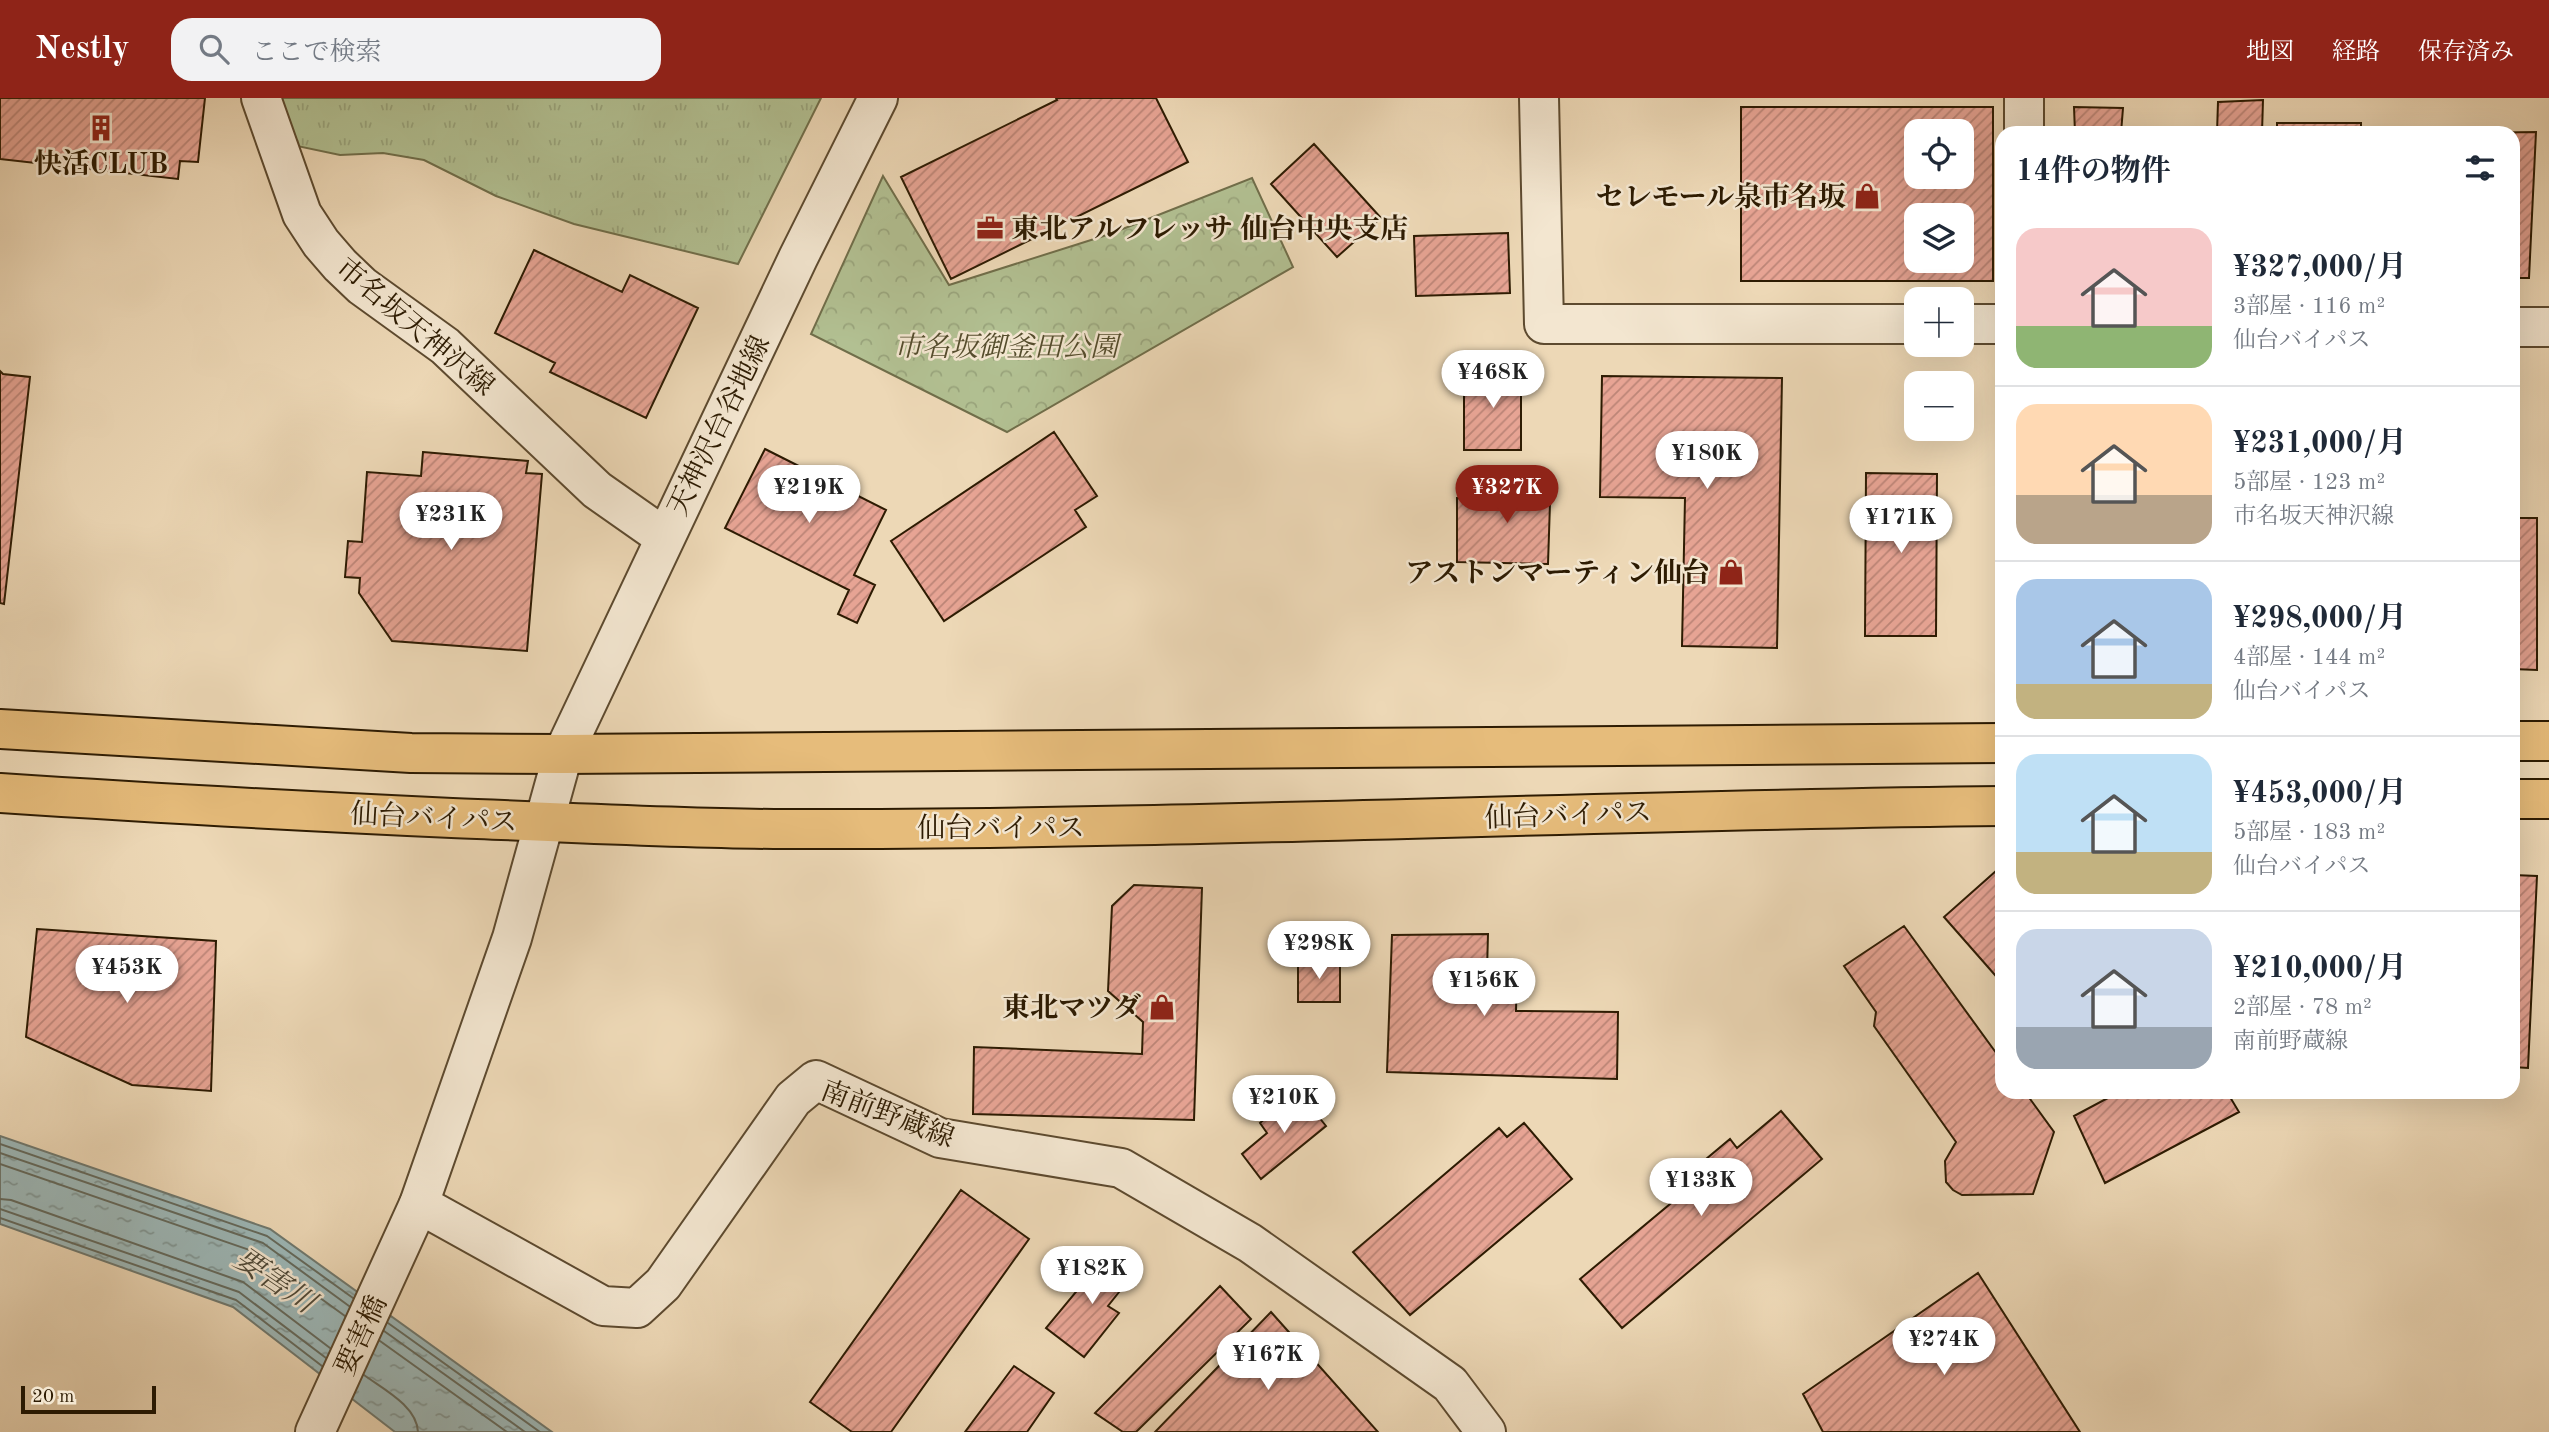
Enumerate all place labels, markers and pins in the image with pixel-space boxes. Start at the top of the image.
building icon: 快活CLUB [86,113,116,143]
place label: 快活CLUB [34,148,168,180]
shop icon: セレモール泉市名坂 [1852,181,1882,211]
place label: セレモール泉市名坂 [1596,182,1846,213]
office icon: 東北アルフレッサ 仙台中央支店 [975,213,1005,243]
place label: 東北アルフレッサ 仙台中央支店 [1011,214,1408,245]
pin: ¥468K [1444,350,1542,410]
pin: ¥180K [1658,432,1756,491]
pin: ¥219K [760,466,858,525]
pin: ¥327K [1458,466,1556,525]
pin: ¥231K [402,492,500,552]
pin: ¥171K [1852,496,1950,555]
shop icon: アストンマーティン仙台 [1716,557,1746,587]
place label: アストンマーティン仙台 [1405,558,1710,589]
pin: ¥298K [1270,922,1368,981]
pin: ¥453K [78,946,176,1005]
pin: ¥156K [1435,958,1533,1018]
shop icon: 東北マツダ [1147,992,1177,1022]
place label: 東北マツダ [1002,993,1141,1024]
pin: ¥210K [1235,1076,1333,1135]
pin: ¥133K [1652,1158,1750,1218]
pin: ¥182K [1043,1246,1141,1306]
pin: ¥274K [1895,1318,1993,1377]
pin: ¥167K [1219,1332,1317,1392]

